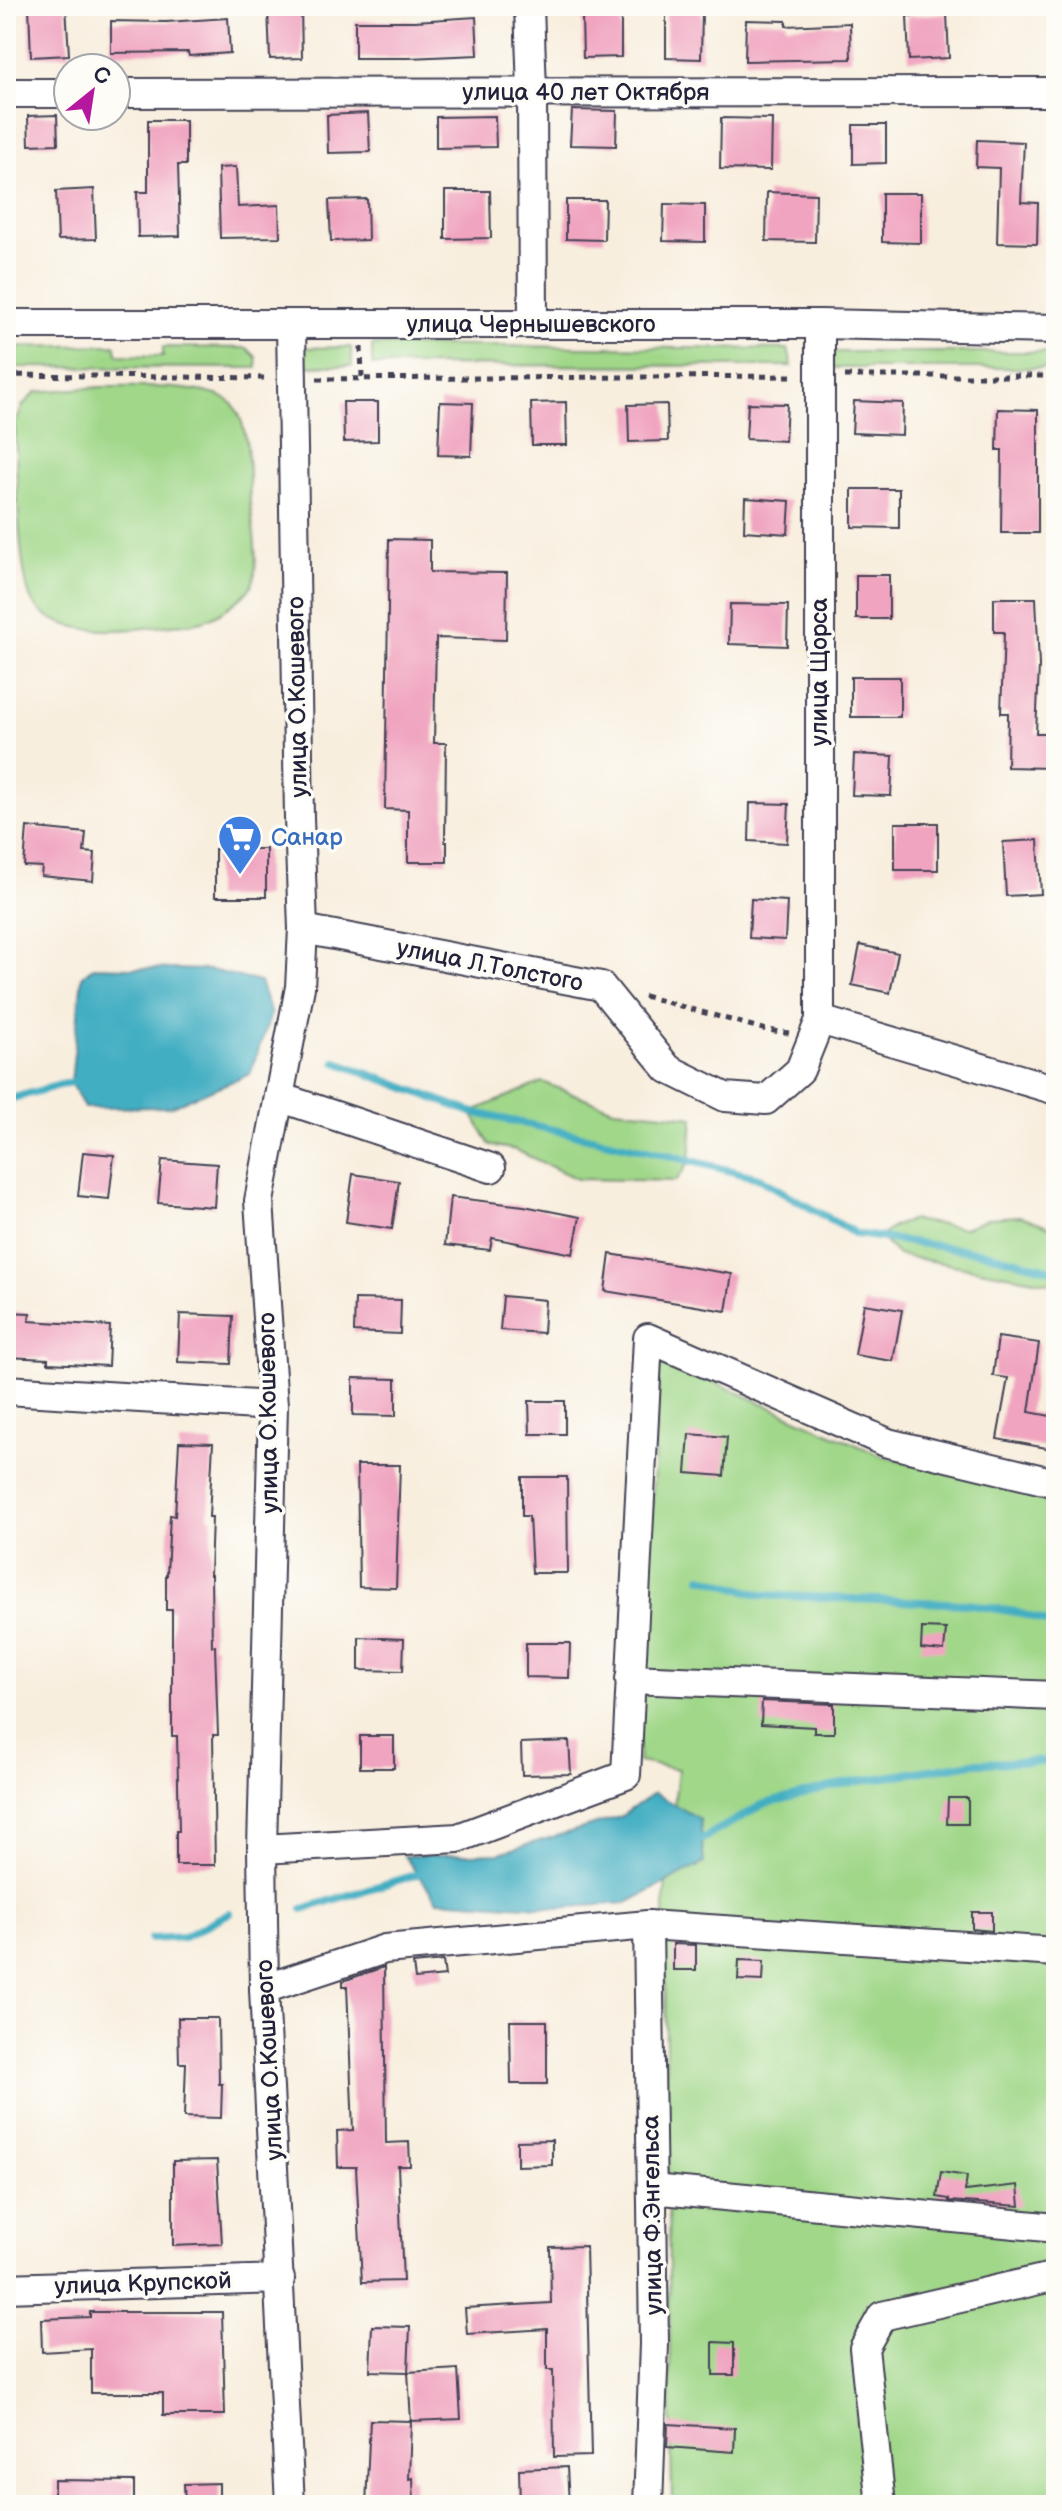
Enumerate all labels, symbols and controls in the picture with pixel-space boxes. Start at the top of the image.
north arrow [52,52,132,132]
text: С [88,60,115,91]
street label: улица 40 лет Октября [462,78,710,107]
street label: улица Чернышевского [407,310,656,339]
street label: улица О.Кошевого [281,596,314,798]
street label: улица Щорса [805,598,834,746]
supermarket icon: Санар [216,813,264,876]
place label: Санар [271,823,343,852]
street label: улица Л.Толстого [394,933,585,998]
street label: улица О.Кошевого [252,1312,285,1514]
street label: улица О.Кошевого [250,1959,289,2161]
street label: улица Ф.Энгельса [636,2115,669,2315]
street label: улица Крупской [54,2266,232,2301]

